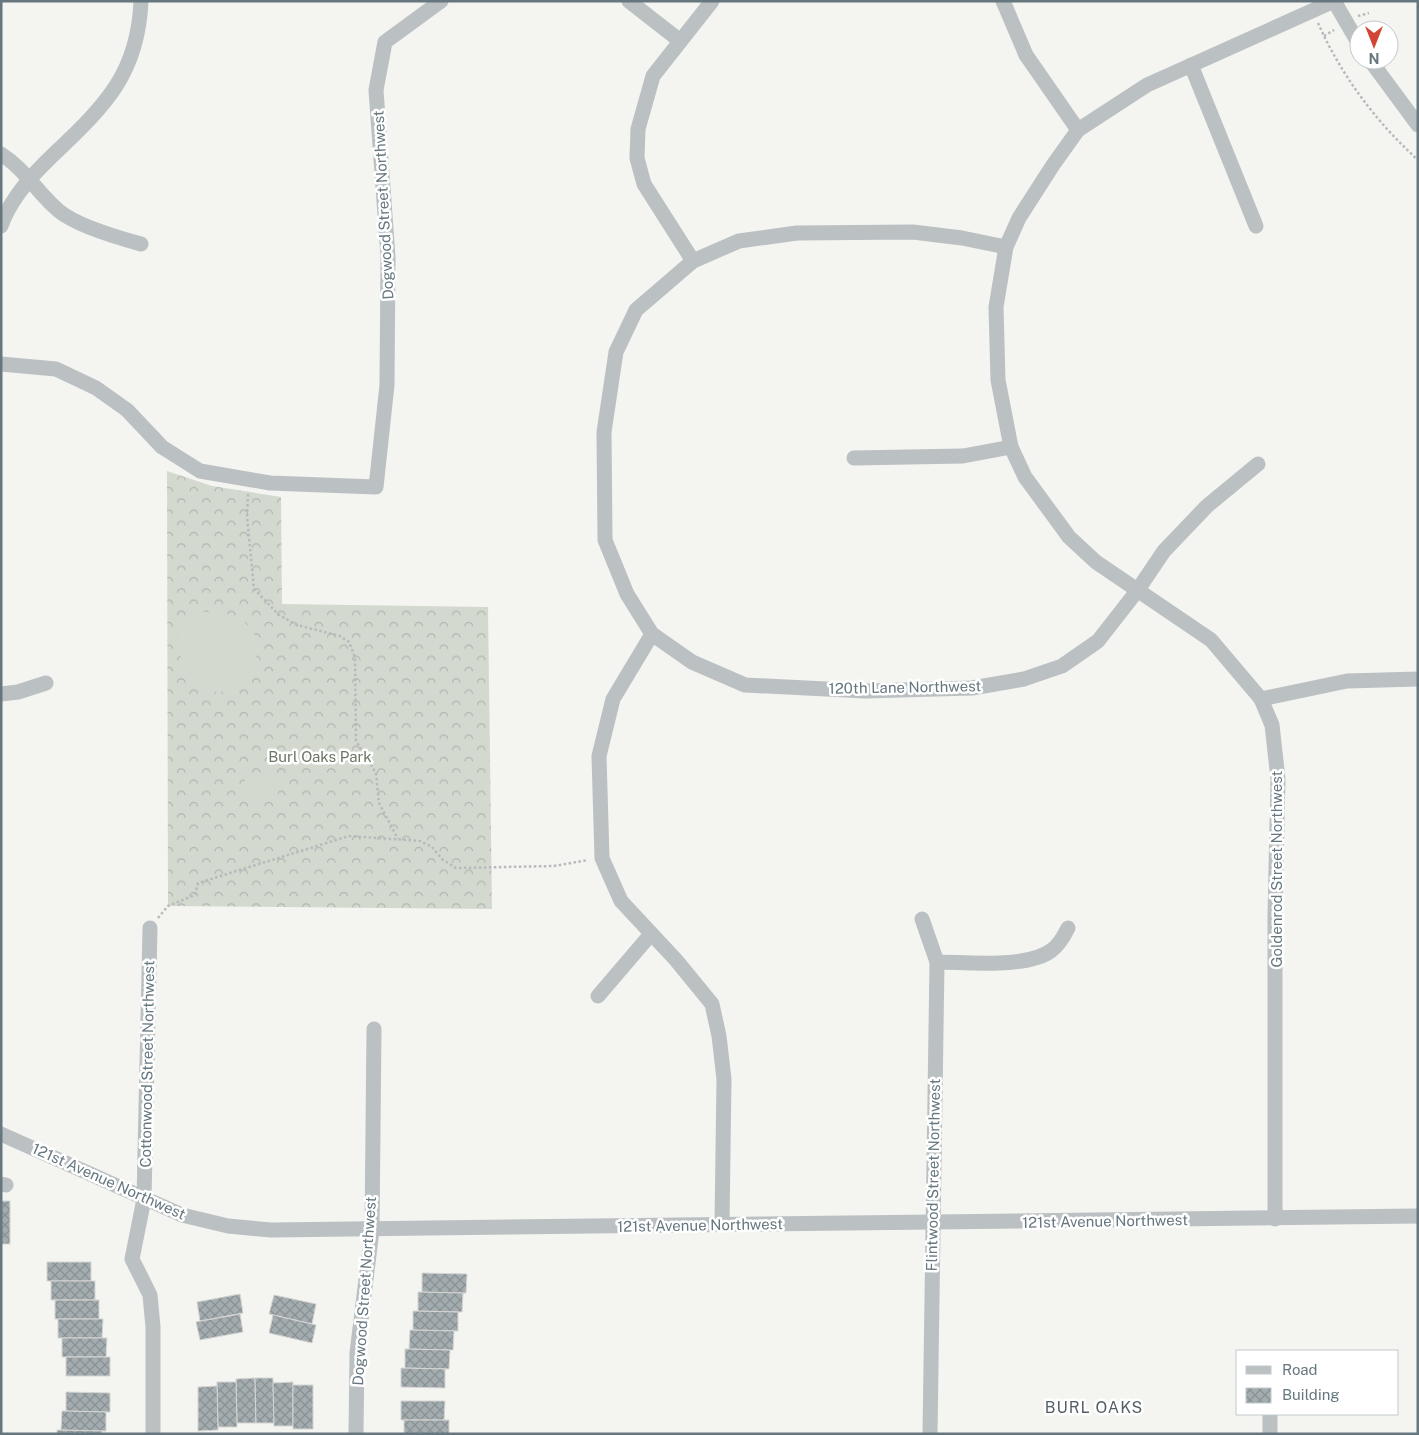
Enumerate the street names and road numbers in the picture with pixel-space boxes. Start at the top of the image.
street label: Dogwood Street Northwest [370,110,396,300]
street label: 120th Lane Northwest [829,677,982,697]
street label: Goldenrod Street Northwest [1268,770,1285,967]
street label: Cottonwood Street Northwest [137,960,157,1168]
street label: Flintwood Street Northwest [923,1078,943,1272]
street label: 121st Avenue Northwest [30,1139,188,1223]
street label: Dogwood Street Northwest [349,1196,379,1386]
street label: 121st Avenue Northwest [1022,1211,1188,1231]
street label: 121st Avenue Northwest [617,1215,783,1235]

